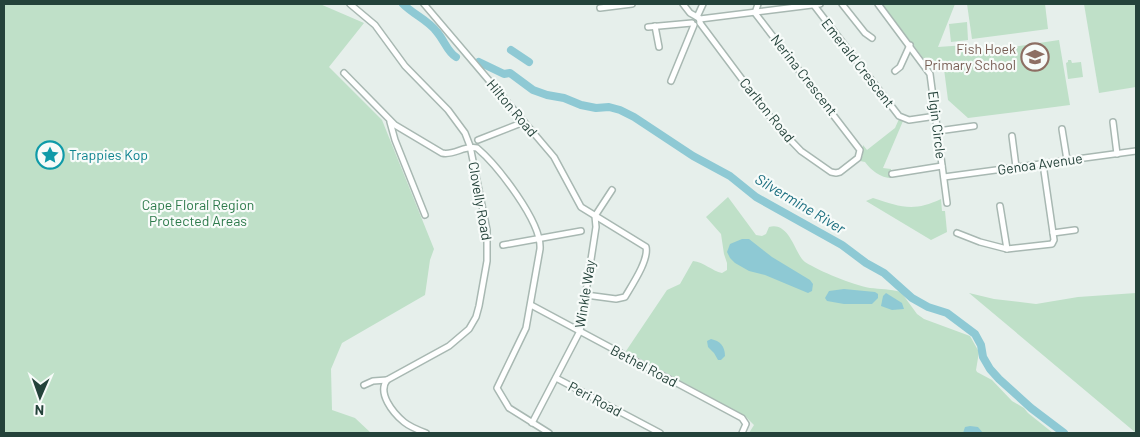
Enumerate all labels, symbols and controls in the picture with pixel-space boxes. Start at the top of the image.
street label: Emerald Crescent [818,15,898,111]
street label: Nerina Crescent [768,31,841,119]
place label: Fish Hoek Primary School [924,40,1016,73]
school or university icon: Fish Hoek Primary School [1020,42,1050,72]
street label: Carlton Road [736,74,798,145]
street label: Hilton Road [483,75,541,140]
street label: Elgin Circle [925,90,950,160]
place icon: Trappies Kop [35,140,65,170]
place label: Trappies Kop [69,146,148,163]
street label: Genoa Avenue [996,149,1083,178]
street label: Clovelly Road [465,160,496,242]
water label: Silvermine River [752,169,849,237]
park label: Cape Floral Region Protected Areas [142,196,254,229]
street label: Winkle Way [571,258,598,329]
street label: Bethel Road [608,341,681,390]
north arrow [15,372,65,422]
street label: Peri Road [566,377,625,420]
text: N [35,402,44,419]

